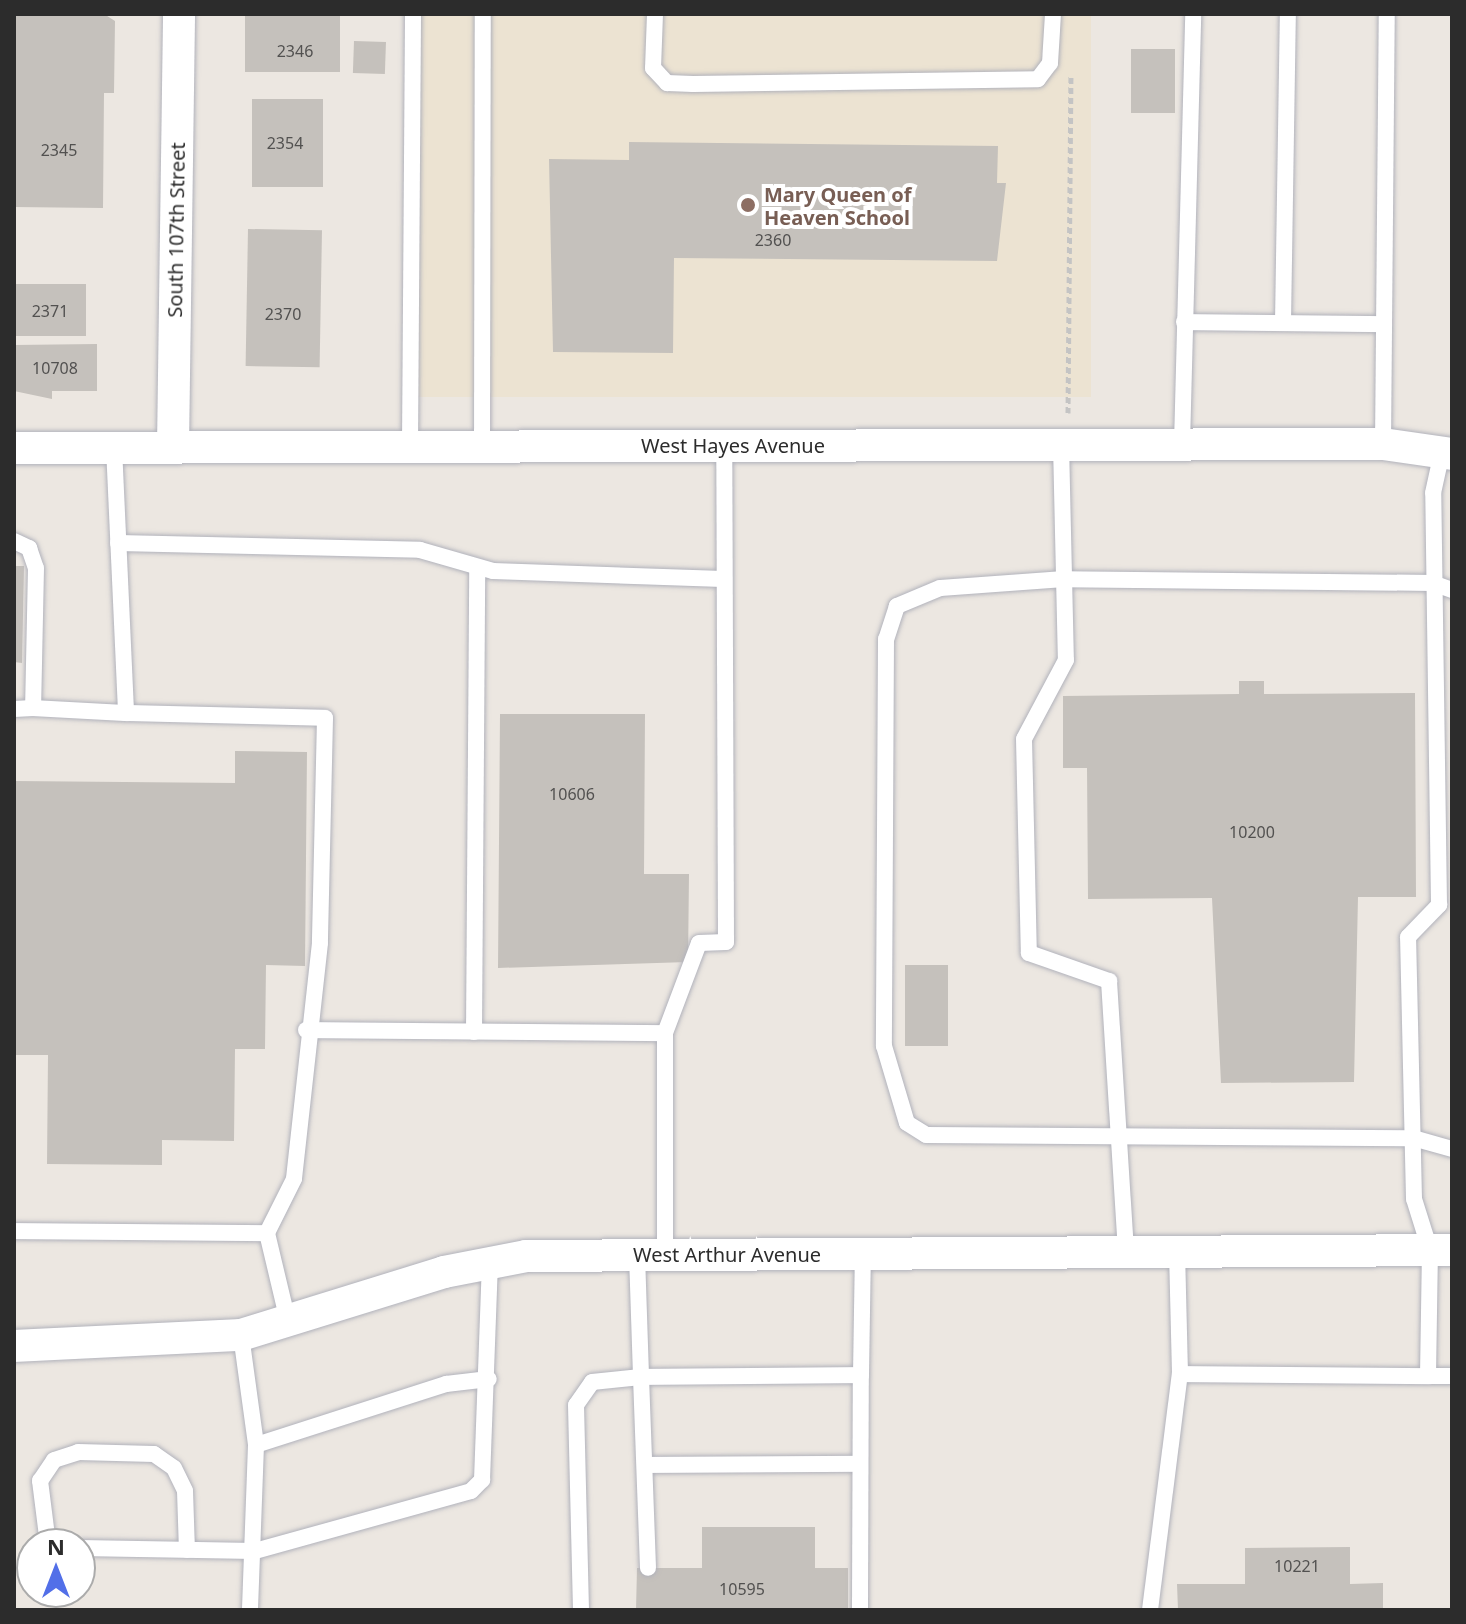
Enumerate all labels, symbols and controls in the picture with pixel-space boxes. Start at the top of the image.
house number: 2346 [277,41,313,61]
house number: 2354 [267,133,303,153]
house number: 2345 [41,140,77,160]
street label: South 107th Street [162,142,190,318]
place label: Mary Queen of Heaven School [764,182,912,229]
marker: Mary Queen of Heaven School [739,196,757,214]
house number: 2360 [755,230,791,250]
house number: 2371 [32,301,68,321]
house number: 2370 [265,304,301,324]
house number: 10708 [32,358,78,378]
street label: West Hayes Avenue [641,433,825,457]
house number: 10606 [549,784,595,804]
house number: 10200 [1229,822,1275,842]
street label: West Arthur Avenue [633,1242,821,1266]
north arrow [16,1528,96,1608]
text: N [47,1531,65,1561]
house number: 10221 [1274,1556,1320,1576]
house number: 10595 [719,1579,765,1599]

